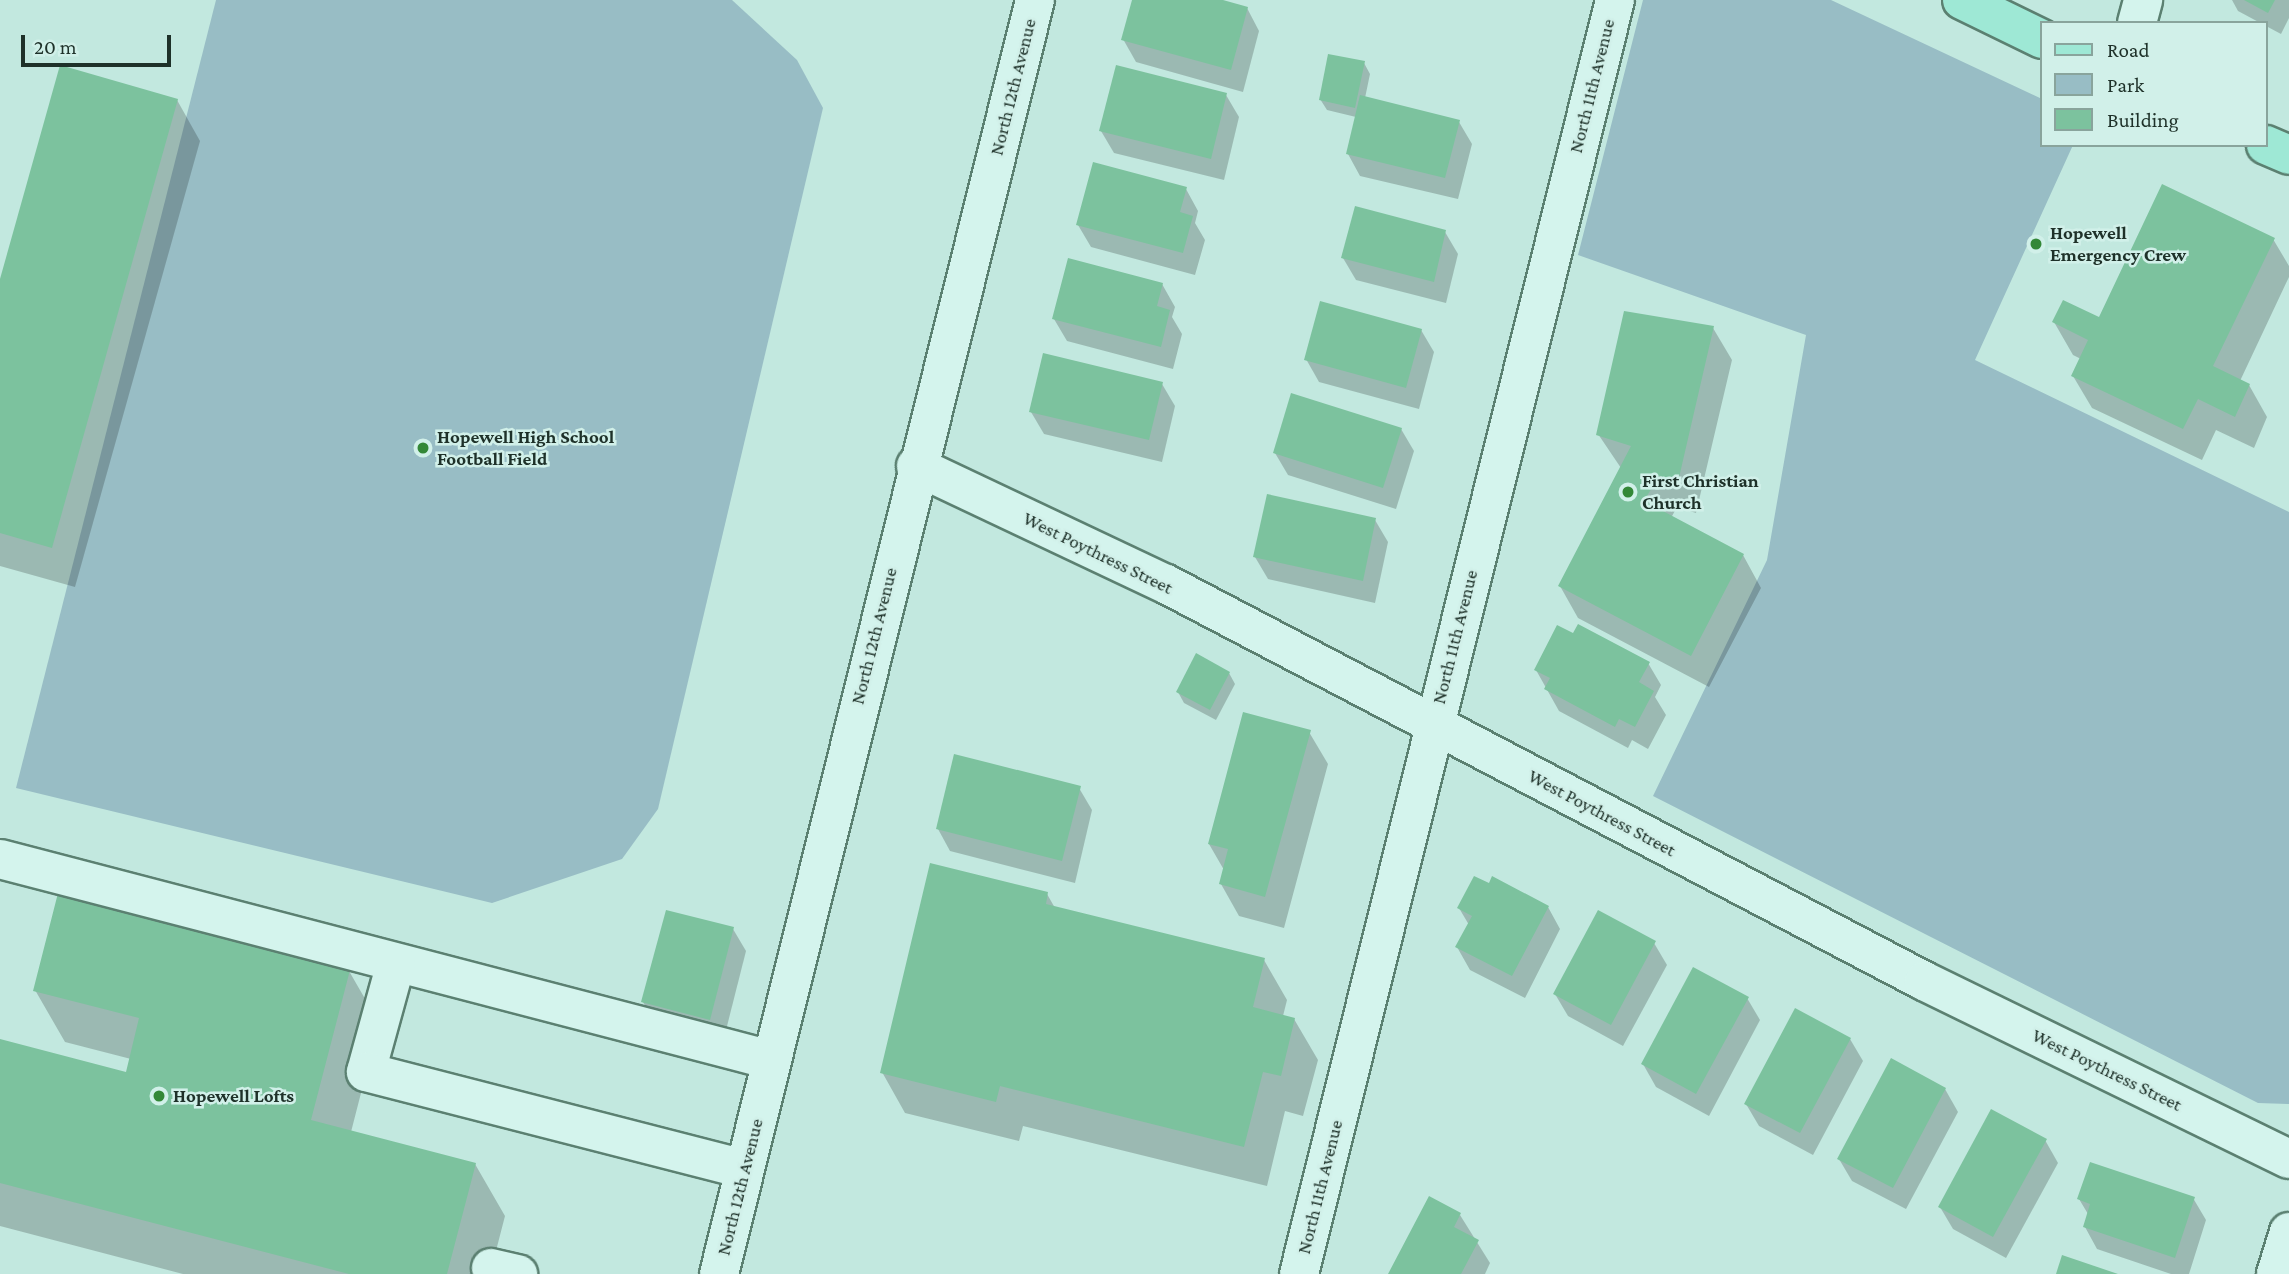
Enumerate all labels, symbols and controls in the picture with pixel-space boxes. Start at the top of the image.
street label: North 12th Avenue [985,16,1041,158]
street label: North 11th Avenue [1564,17,1620,155]
scale bar [24,21,175,65]
legend [2040,21,2268,147]
text: 20 m [34,35,77,59]
text: Road [2107,38,2150,62]
text: Park [2107,73,2144,97]
text: Building [2107,108,2179,132]
place label: Hopewell Emergency Crew [2050,222,2186,266]
marker: Hopewell Emergency Crew [2028,236,2044,252]
place label: Hopewell High School Football Field [437,426,614,470]
marker: Hopewell High School Football Field [415,440,431,456]
place label: First Christian Church [1642,470,1759,514]
marker: First Christian Church [1620,484,1636,500]
street label: West Poythress Street [1019,507,1177,599]
street label: North 12th Avenue [846,565,902,707]
street label: North 11th Avenue [1427,568,1483,706]
street label: West Poythress Street [1524,764,1680,862]
street label: West Poythress Street [2028,1024,2186,1116]
place label: Hopewell Lofts [173,1085,294,1107]
marker: Hopewell Lofts [151,1088,167,1104]
street label: North 12th Avenue [712,1116,768,1258]
street label: North 11th Avenue [1292,1118,1348,1256]

